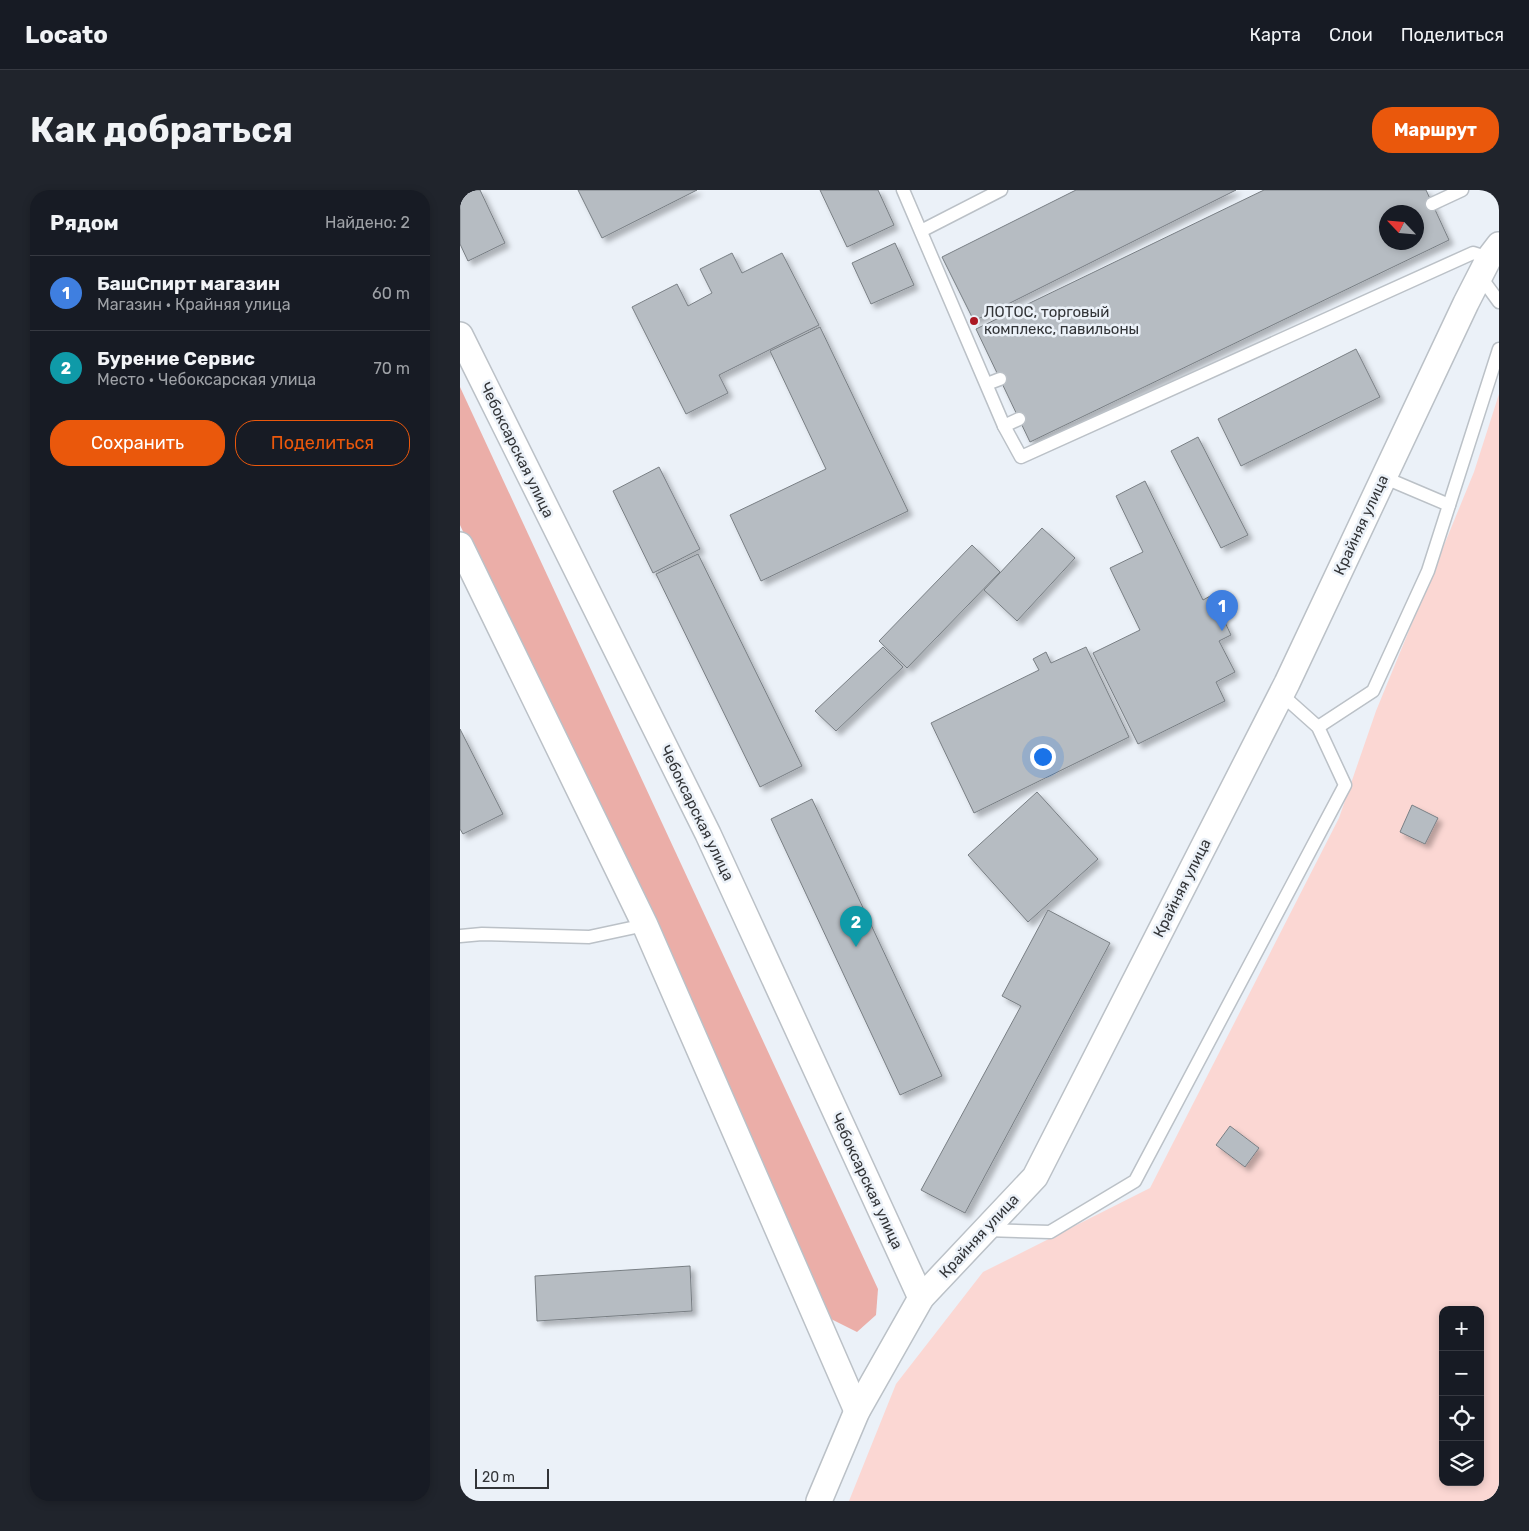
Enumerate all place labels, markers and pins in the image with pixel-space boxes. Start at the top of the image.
place label: ЛОТОС, торговый комплекс, павильоны [984,303,1139,338]
marker: ЛОТОС, торговый комплекс, павильоны [968,315,980,327]
pin: 1 [1206,590,1238,631]
pin: 2 [840,906,872,947]

